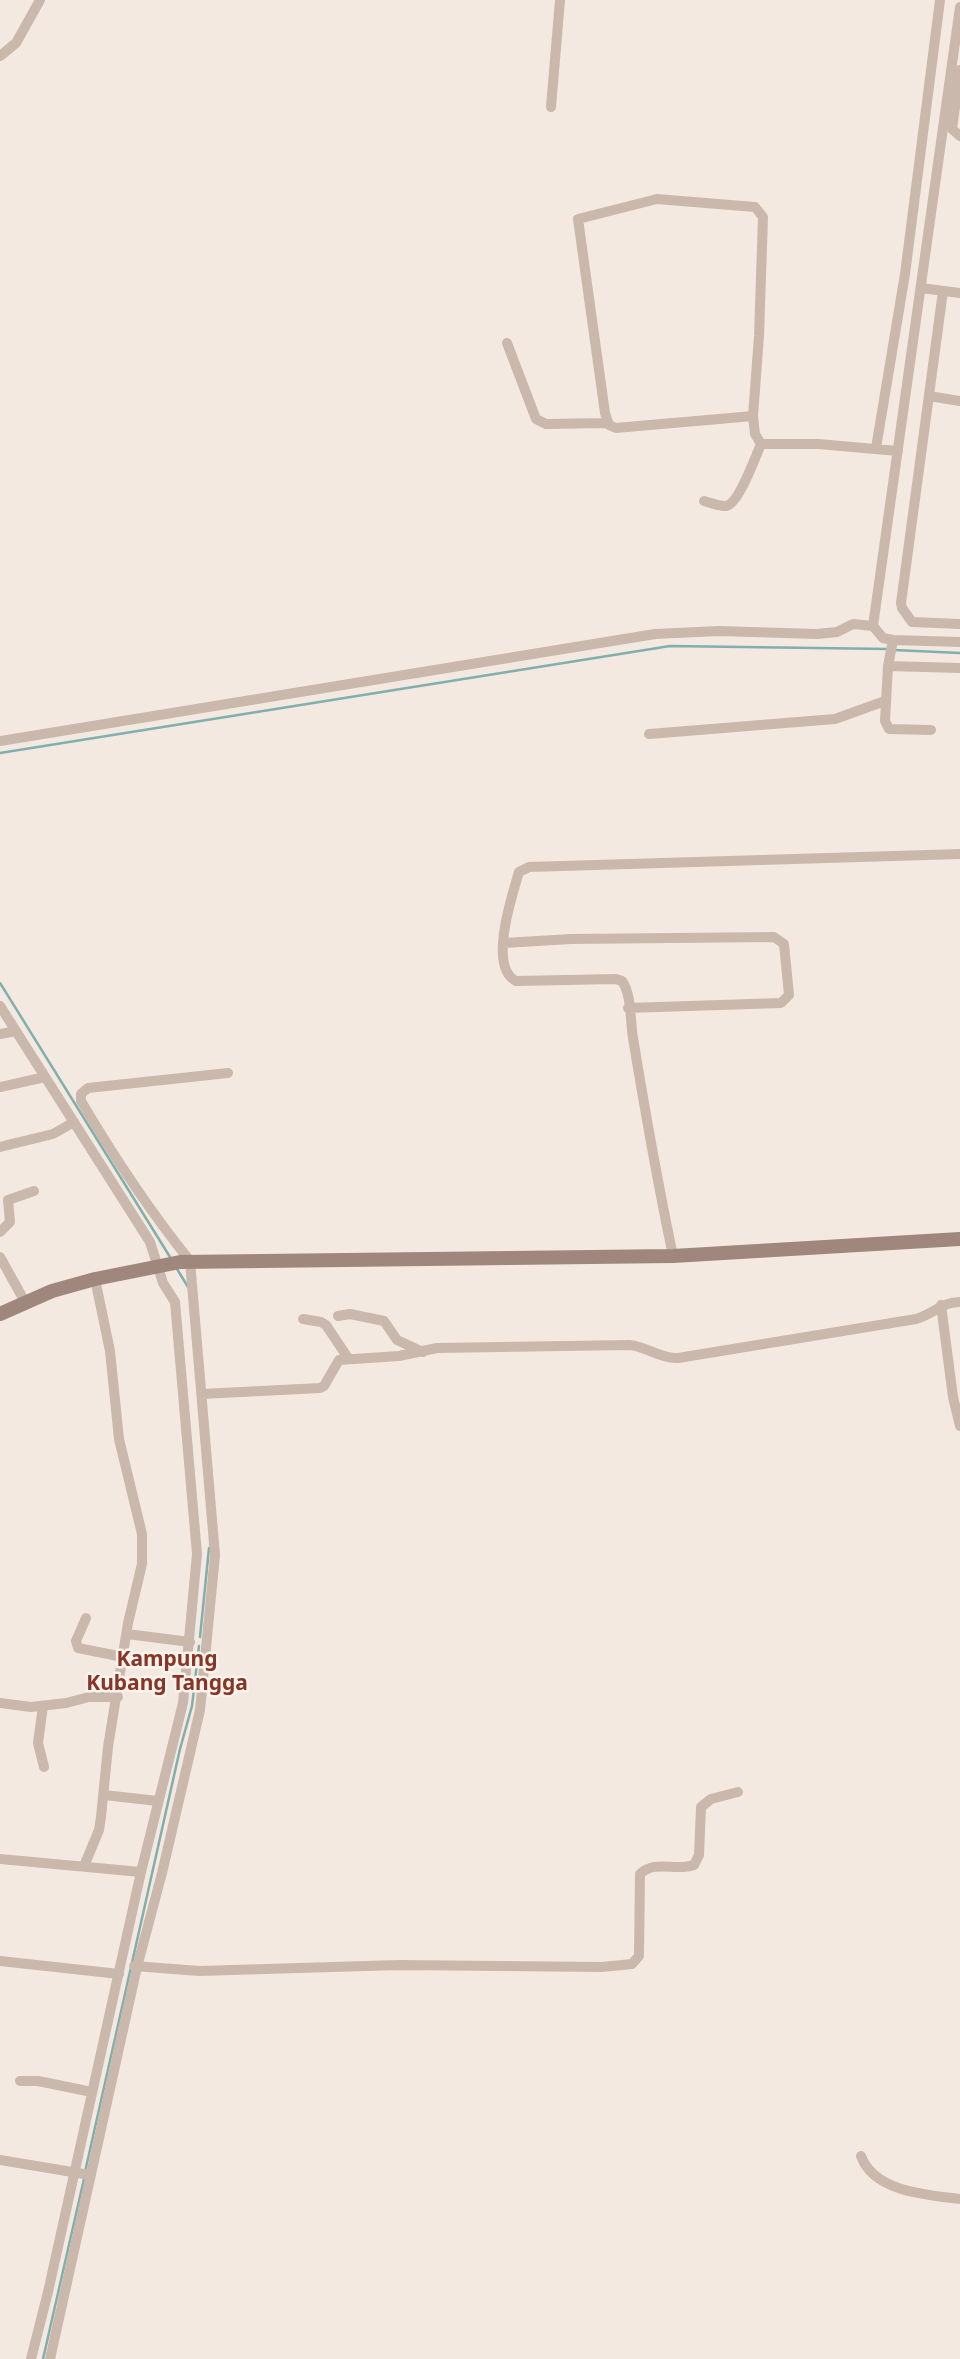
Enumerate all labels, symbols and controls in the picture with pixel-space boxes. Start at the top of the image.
district label: Kampung Kubang Tangga [86,1647,248,1697]

